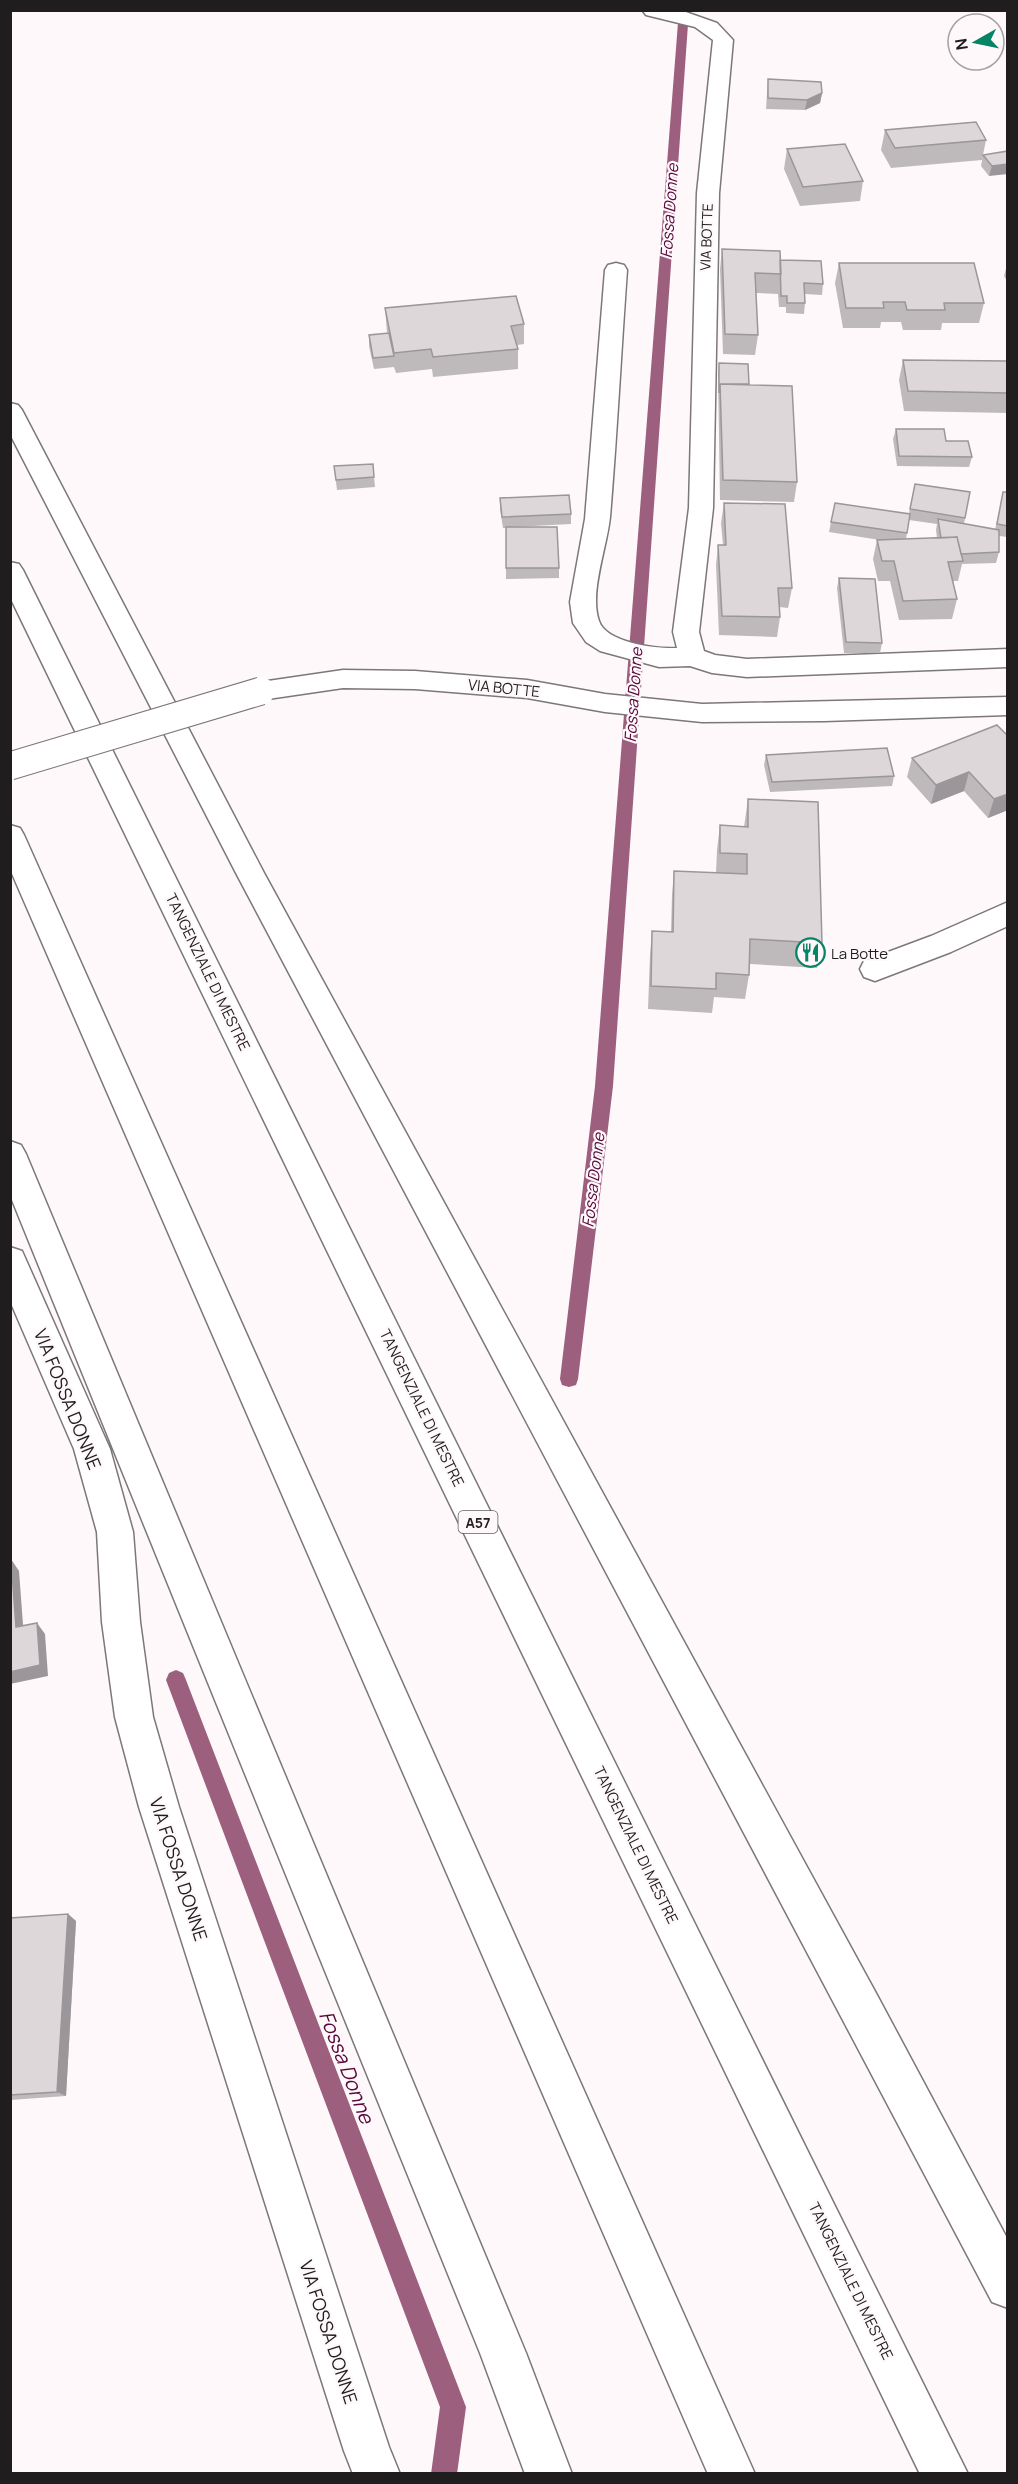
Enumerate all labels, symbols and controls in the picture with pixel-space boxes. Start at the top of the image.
north arrow [946,12,1006,72]
text: N [949,37,973,52]
water label: Fossa Donne [655,161,683,259]
street label: VIA BOTTE [695,203,717,271]
water label: Fossa Donne [619,645,647,743]
street label: VIA BOTTE [467,674,541,702]
street label: TANGENZIALE DI MESTRE [161,890,255,1054]
restaurant icon: La Botte [794,937,826,969]
place label: La Botte [831,943,888,964]
water label: Fossa Donne [576,1130,610,1228]
street label: VIA FOSSA DONNE [29,1325,107,1473]
street label: TANGENZIALE DI MESTRE [375,1326,469,1490]
road number: A57 [458,1511,498,1533]
street label: TANGENZIALE DI MESTRE [589,1763,683,1927]
street label: VIA FOSSA DONNE [144,1794,214,1944]
water label: Fossa Donne [313,2007,381,2128]
street label: TANGENZIALE DI MESTRE [804,2199,898,2363]
street label: VIA FOSSA DONNE [294,2257,364,2407]

